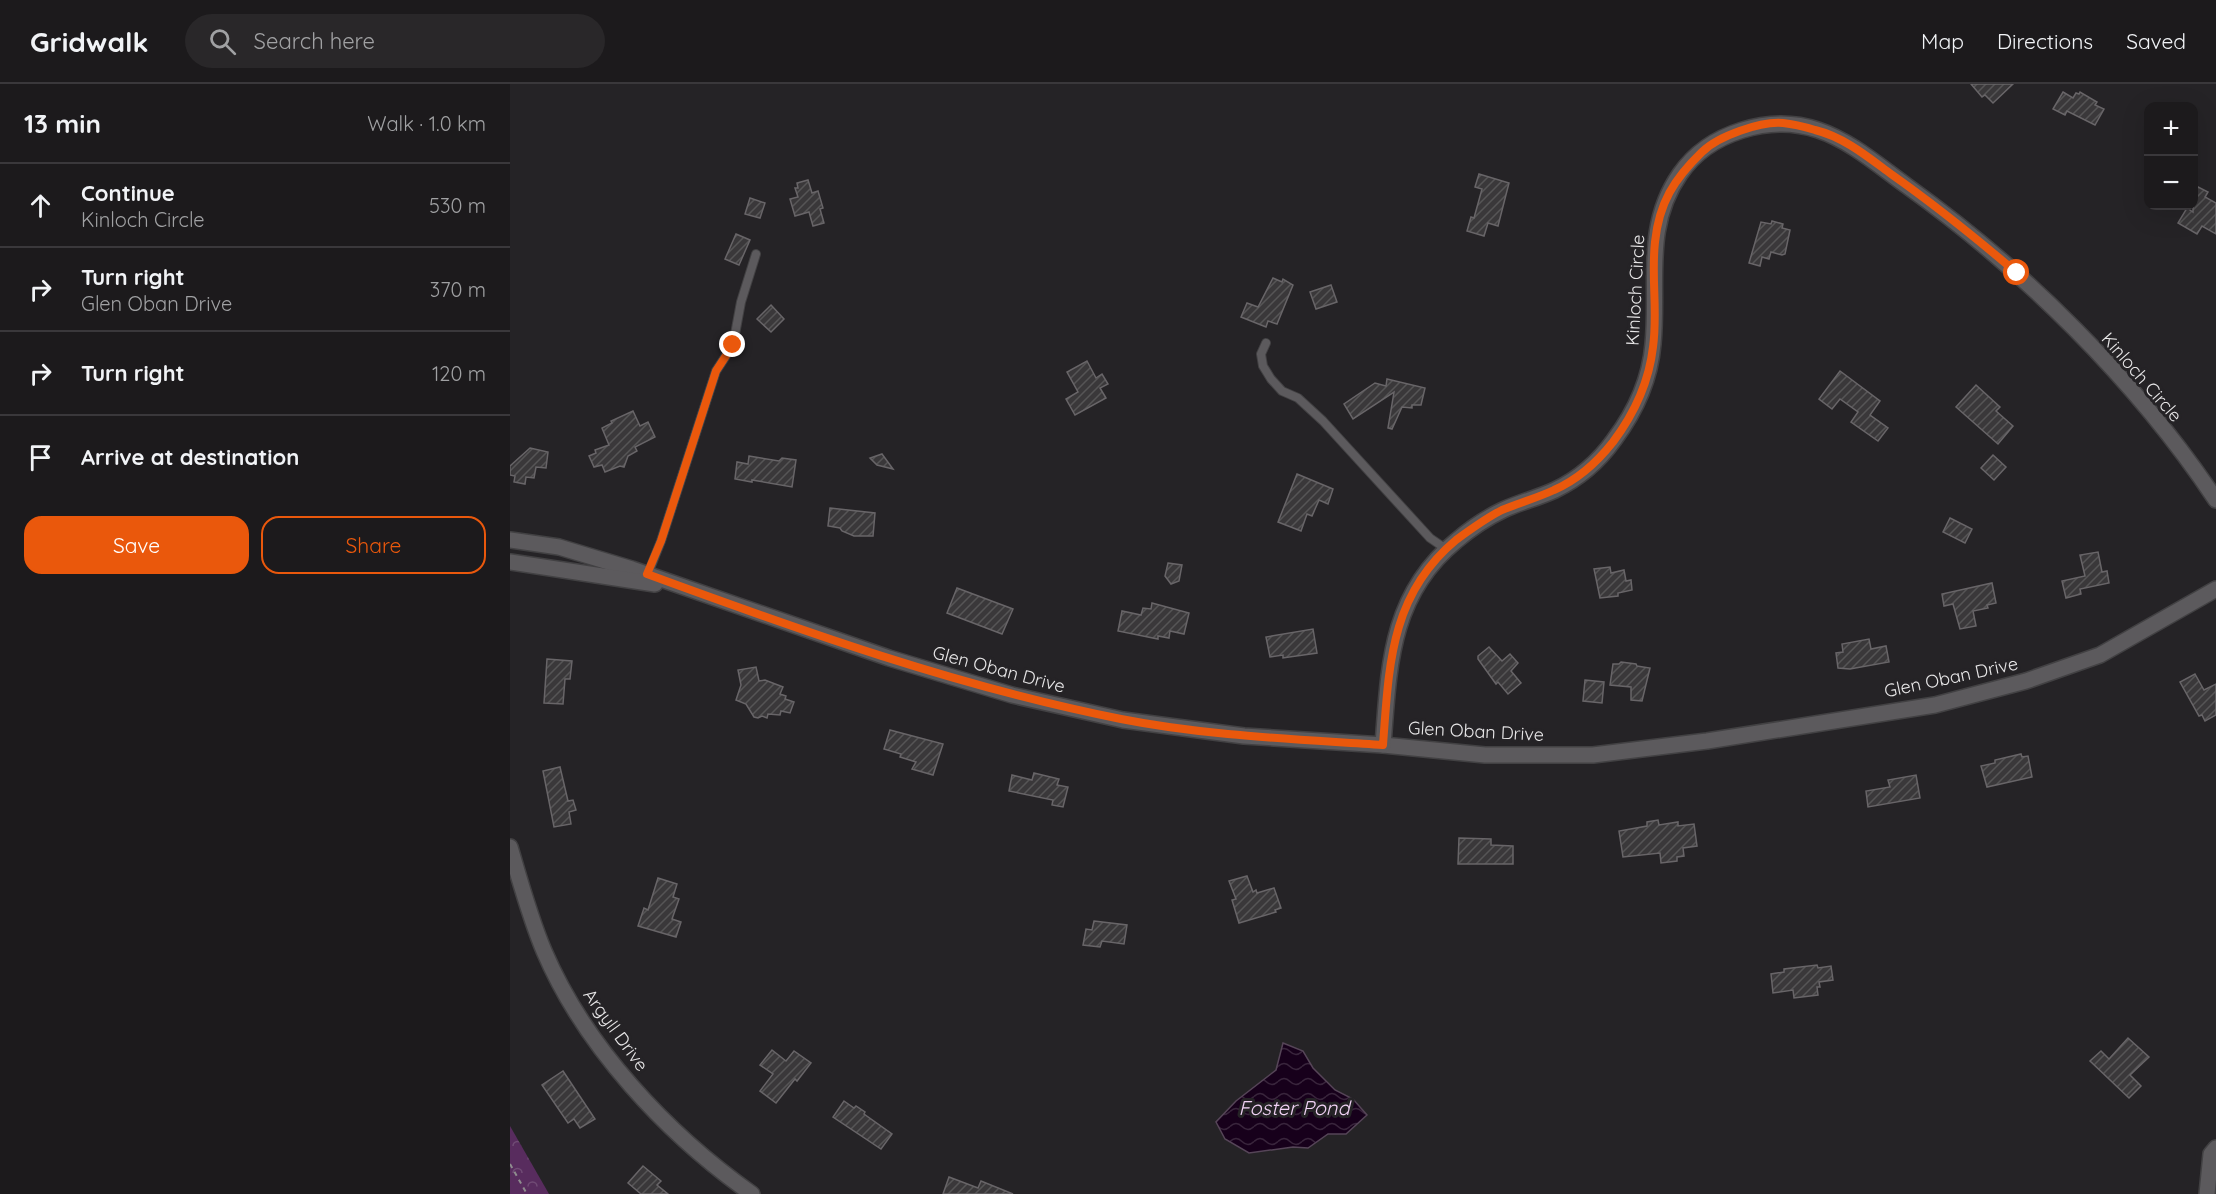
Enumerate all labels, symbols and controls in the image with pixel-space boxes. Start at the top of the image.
search box [185,14,605,68]
text: Gridwalk [30,24,149,59]
icon: search [206,25,239,58]
text: Search here [254,27,375,55]
text: Map [1921,28,1964,54]
text: Directions [1997,28,2093,54]
text: Saved [2126,28,2186,54]
map controls [2144,102,2198,210]
button: + [2144,102,2198,156]
text: 13 min [24,107,101,140]
text: Walk · 1.0 km [367,111,486,136]
button: − [2144,156,2198,210]
text: Continue [81,179,175,207]
icon: ahead [24,189,57,222]
text: 530 m [429,193,486,218]
text: Kinloch Circle [81,207,205,232]
street label: Kinloch Circle [1621,234,1649,346]
route start [2003,259,2029,285]
text: Turn right [81,263,185,291]
icon: right [24,273,57,306]
text: 370 m [430,277,486,302]
text: Glen Oban Drive [81,291,232,316]
street label: Kinloch Circle [2097,327,2187,427]
route end [719,331,745,357]
icon: right [24,357,57,390]
text: Turn right [81,359,185,387]
text: 120 m [432,361,486,386]
icon: arrive [24,441,57,474]
text: Arrive at destination [81,443,299,471]
button: Save [24,516,249,574]
button: Share [261,516,486,574]
street label: Glen Oban Drive [930,640,1068,698]
street label: Glen Oban Drive [1882,652,2020,702]
street label: Glen Oban Drive [1407,716,1545,746]
street label: Argyll Drive [578,984,654,1076]
water label: Foster Pond [1238,1095,1352,1120]

